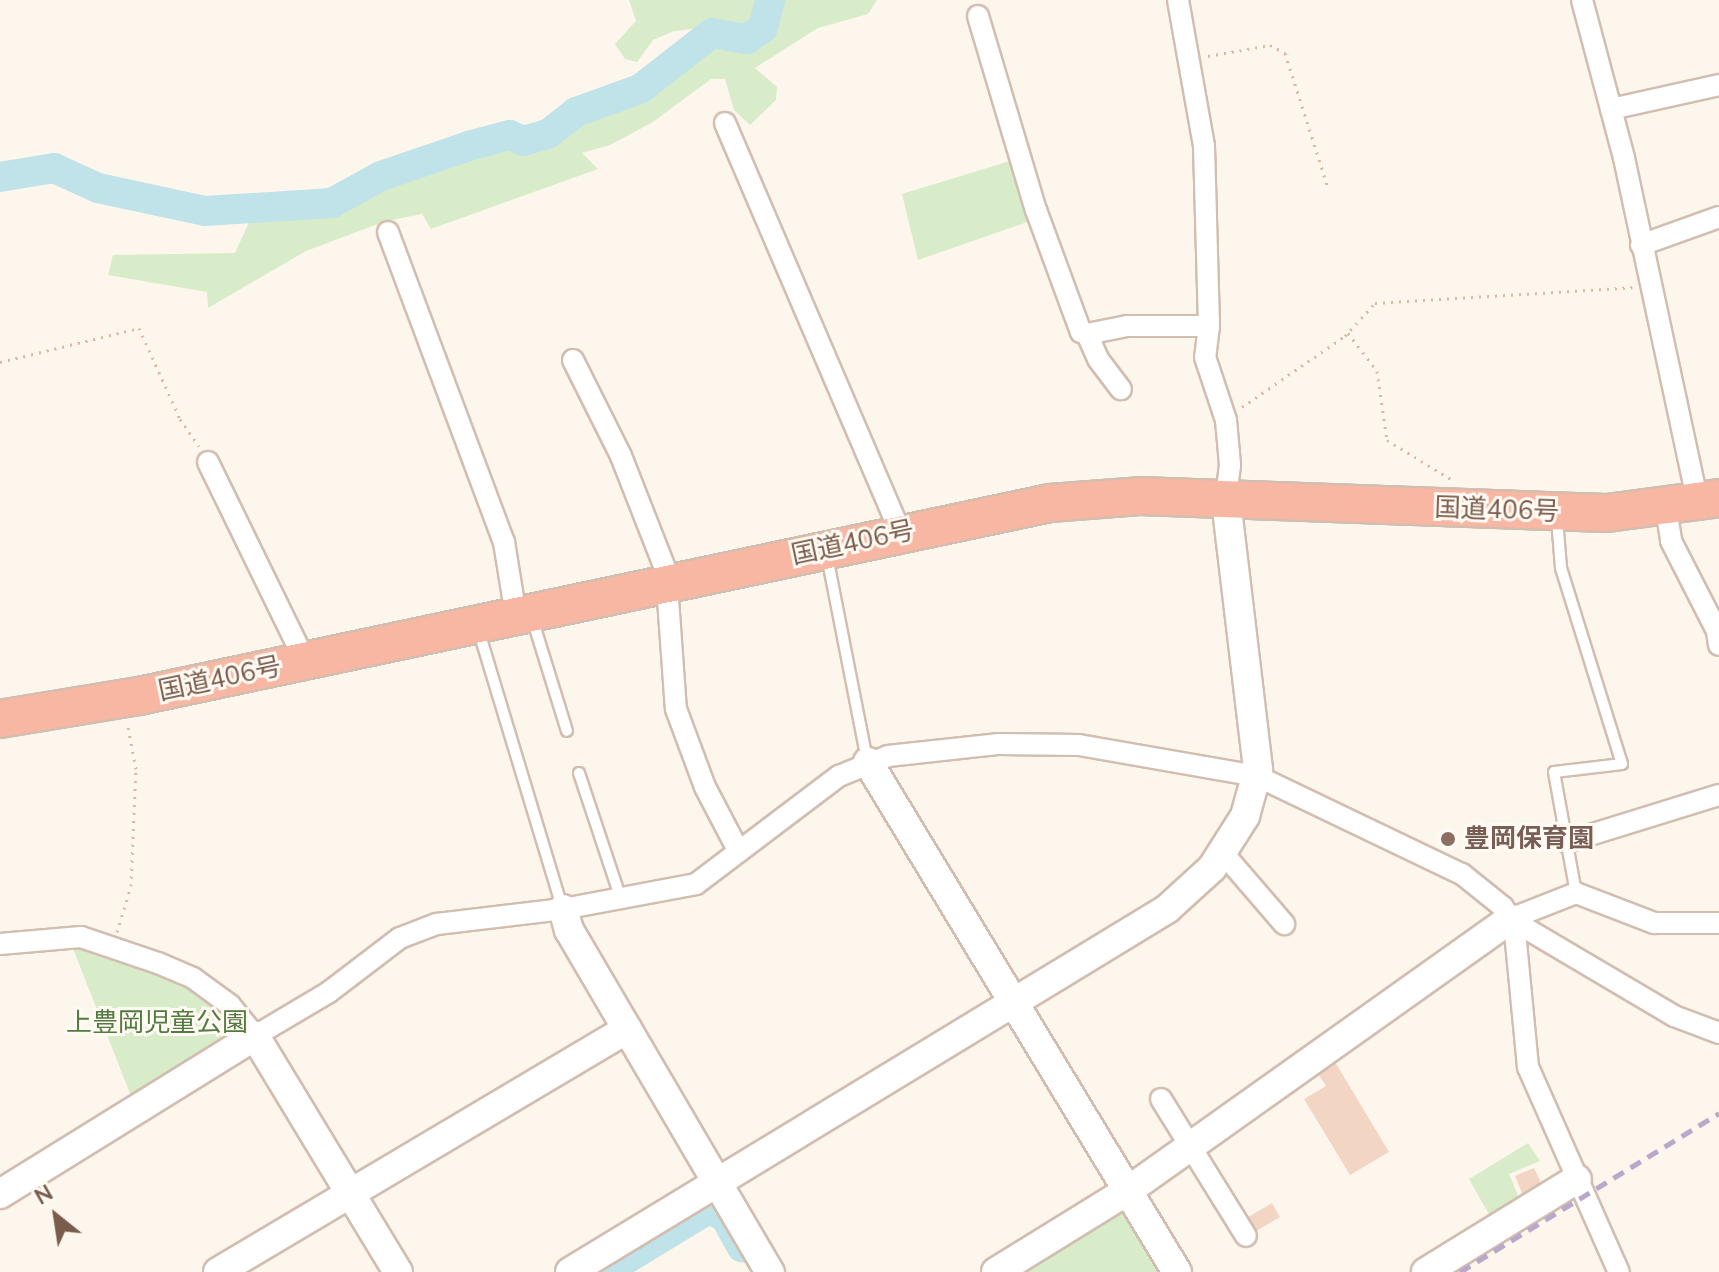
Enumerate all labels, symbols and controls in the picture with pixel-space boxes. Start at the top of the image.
street label: 国道406号 [1434,492,1560,528]
street label: 国道406号 [789,515,917,571]
street label: 国道406号 [156,651,284,707]
place label: 豊岡保育園 [1464,823,1594,855]
marker: 豊岡保育園 [1439,830,1457,848]
park label: 上豊岡児童公園 [66,1007,248,1039]
north arrow [16,1176,96,1256]
text: N [29,1178,59,1212]

